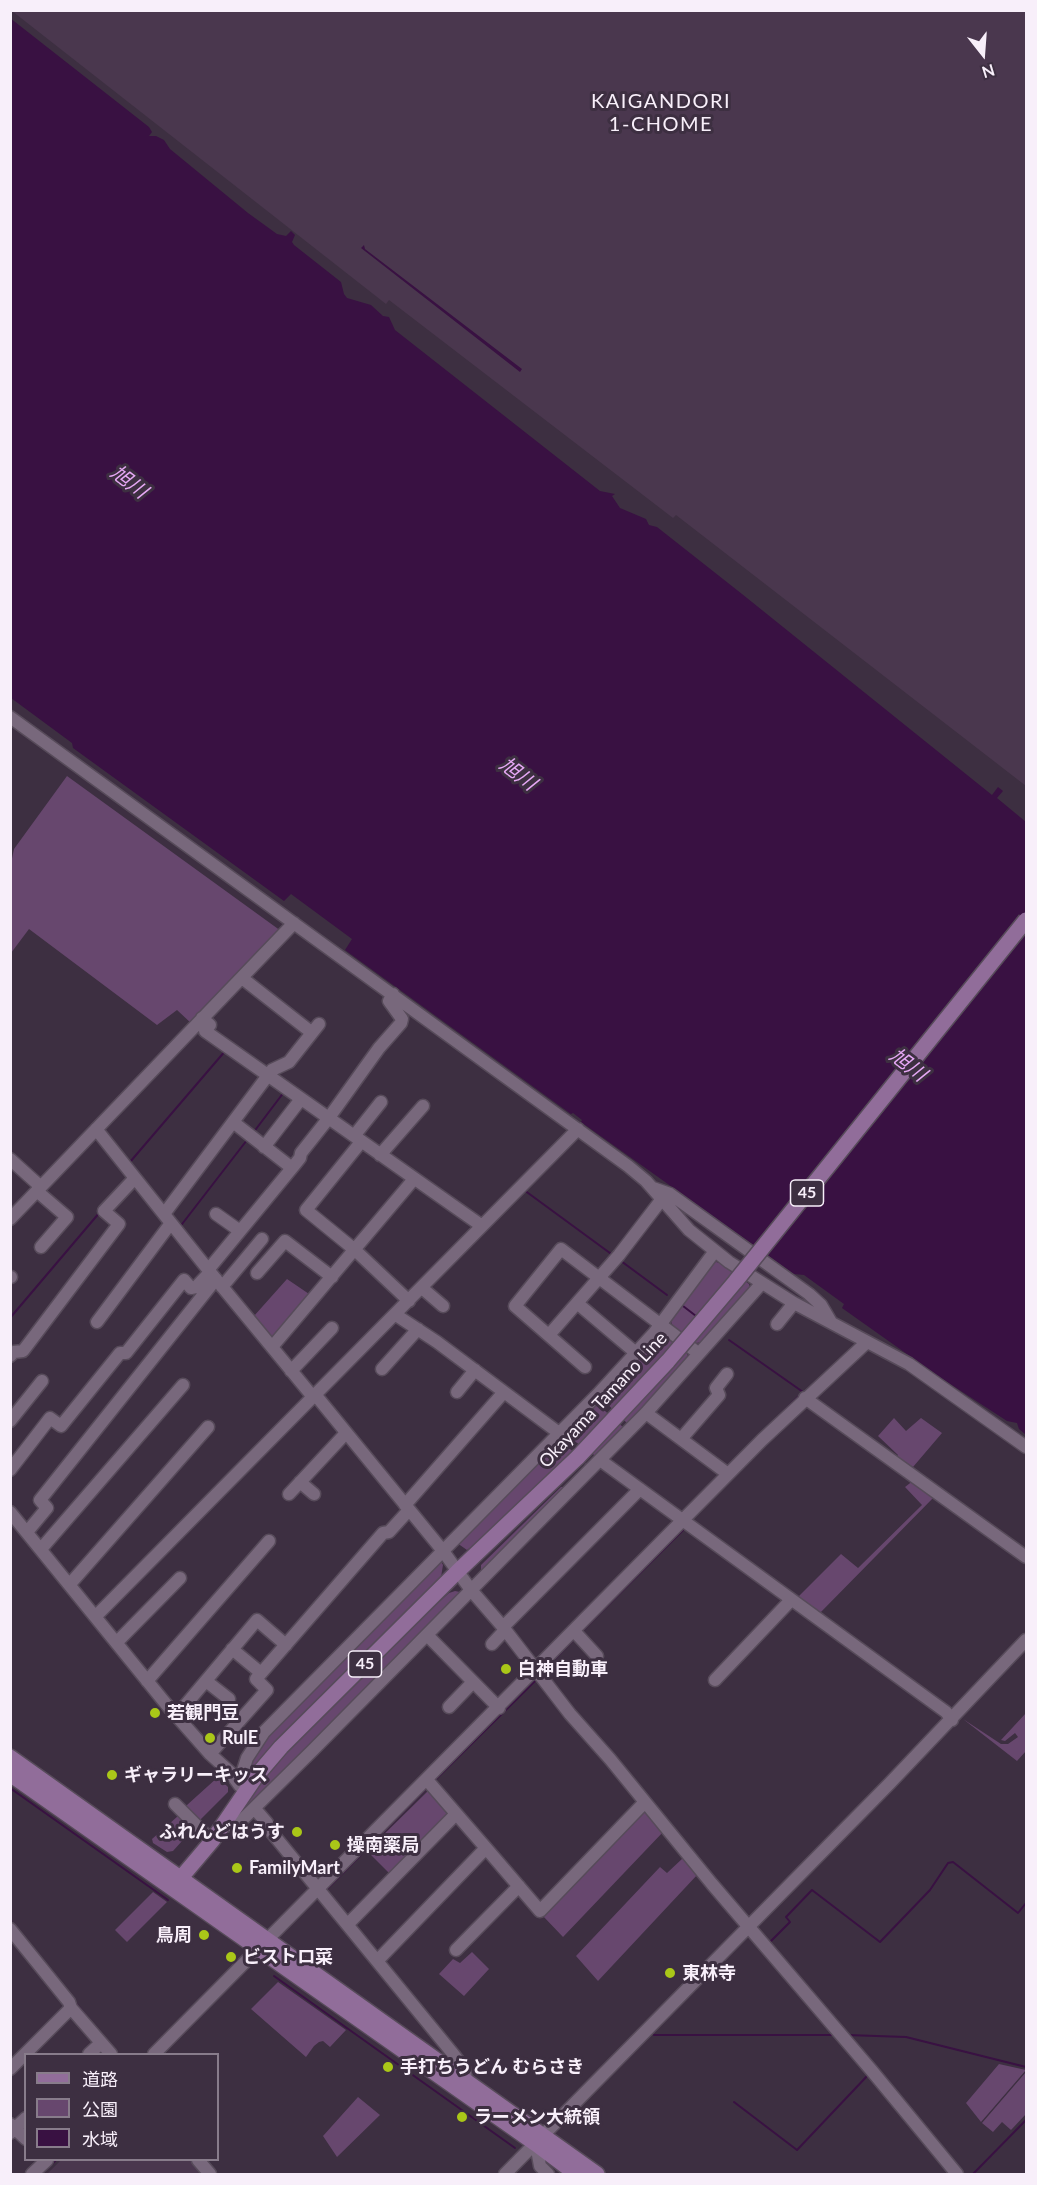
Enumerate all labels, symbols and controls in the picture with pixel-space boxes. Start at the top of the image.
north arrow [953,24,1013,84]
text: N [980,61,997,83]
district label: KAIGANDORI 1-CHOME [591,90,731,137]
water label: 旭川 [106,460,152,504]
water label: 旭川 [495,752,541,796]
water label: 旭川 [885,1043,931,1087]
road number: 45 [790,1180,824,1206]
street label: Okayama Tamano Line [534,1328,672,1472]
road number: 45 [348,1651,382,1677]
place label: 白神自動車 [518,1658,608,1680]
marker: 白神自動車 [499,1662,513,1676]
place label: 若観門豆 [167,1702,239,1724]
marker: 若観門豆 [148,1706,162,1720]
place label: RulE [222,1727,258,1749]
marker: RulE [203,1731,217,1745]
place label: ギャラリーキッス [124,1764,268,1786]
marker: ギャラリーキッス [105,1768,119,1782]
place label: ふれんどはうす [159,1821,285,1843]
marker: ふれんどはうす [290,1825,304,1839]
place label: 操南薬局 [347,1834,419,1856]
marker: 操南薬局 [328,1838,342,1852]
place label: FamilyMart [249,1857,340,1879]
marker: FamilyMart [230,1861,244,1875]
place label: 鳥周 [156,1924,192,1946]
marker: 鳥周 [197,1928,211,1942]
place label: ビストロ菜 [243,1946,333,1968]
marker: ビストロ菜 [224,1950,238,1964]
place label: 東林寺 [682,1962,736,1984]
marker: 東林寺 [663,1966,677,1980]
legend [24,2053,219,2161]
place label: 手打ちうどん むらさき [400,2056,584,2078]
marker: 手打ちうどん むらさき [381,2060,395,2074]
text: 道路 [82,2068,118,2090]
text: 公園 [82,2098,118,2120]
place label: ラーメン大統領 [474,2106,600,2128]
marker: ラーメン大統領 [455,2110,469,2124]
text: 水域 [82,2128,118,2150]

